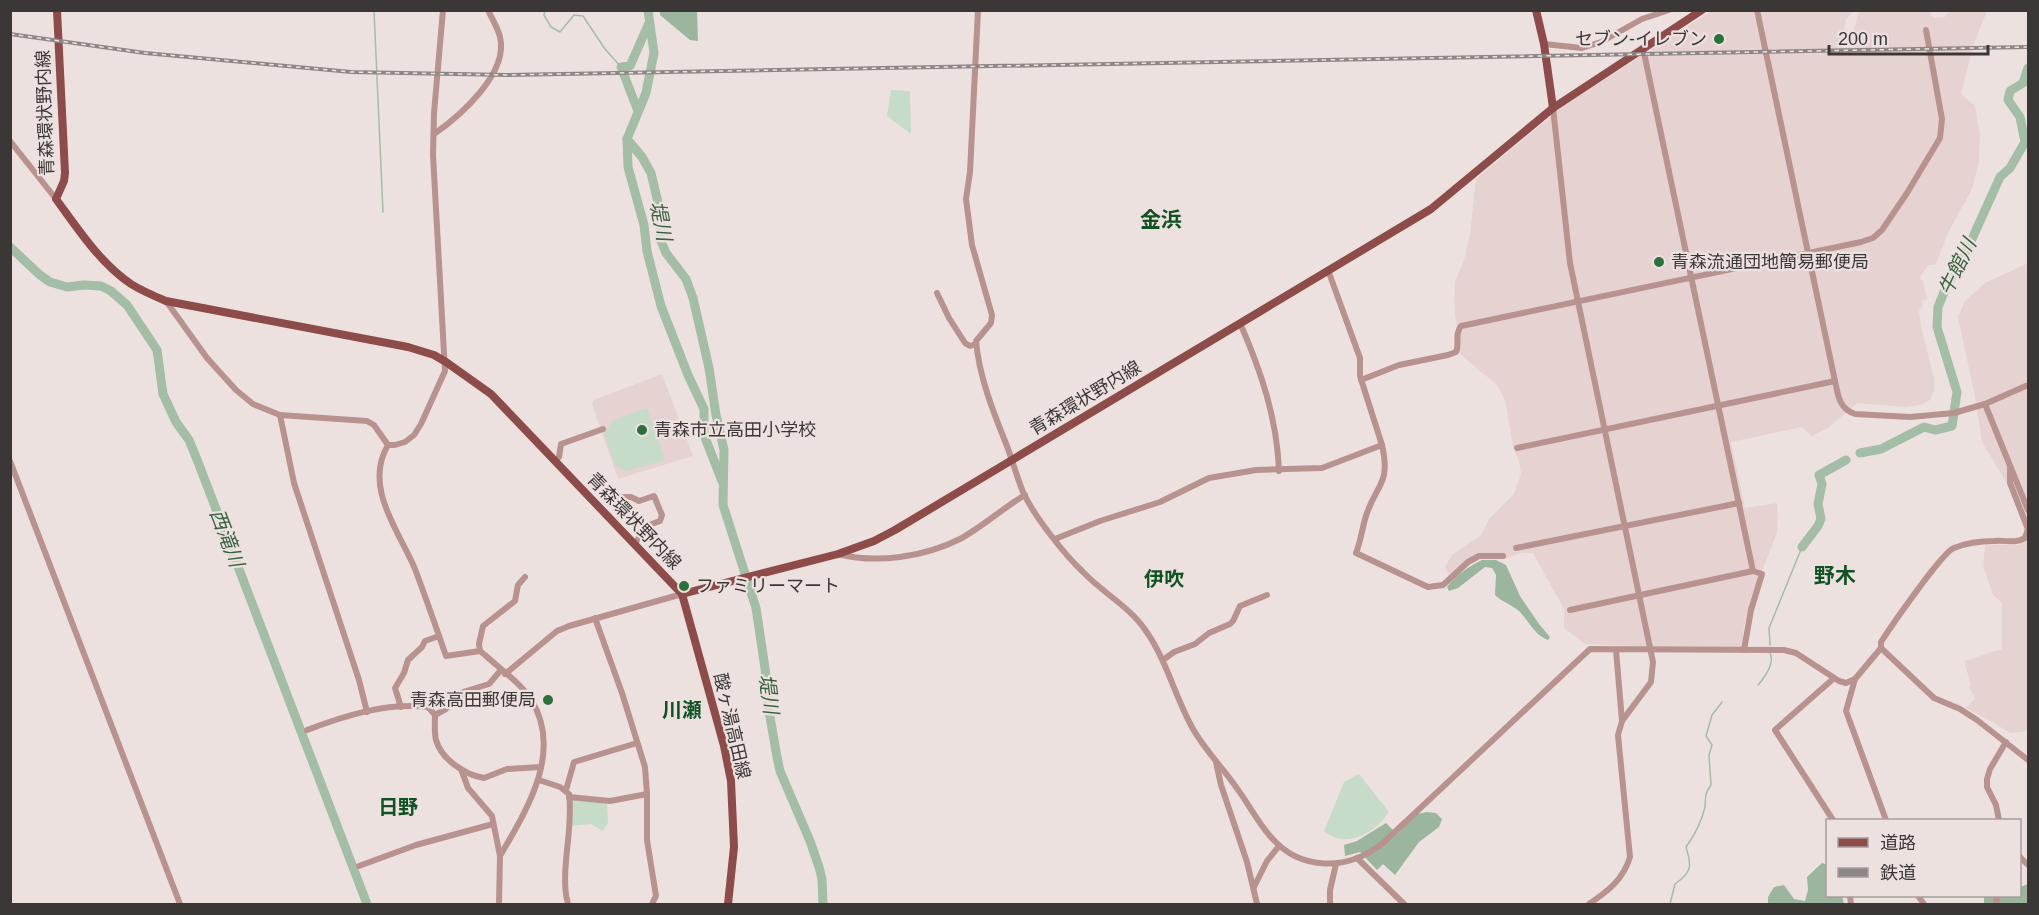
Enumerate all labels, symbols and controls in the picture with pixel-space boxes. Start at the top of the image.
scale bar [1829,18,1988,56]
place label: セブン-イレブン [1575,29,1707,49]
text: 200 m [1838,29,1888,49]
marker: セブン-イレブン [1712,32,1726,46]
street label: 青森環状野内線 [33,50,57,176]
water label: 堤川 [646,199,676,245]
district label: 金浜 [1140,208,1182,231]
water label: 牛館川 [1934,233,1981,299]
place label: 青森流通団地簡易郵便局 [1671,252,1869,272]
marker: 青森流通団地簡易郵便局 [1652,255,1666,269]
street label: 青森環状野内線 [1026,357,1144,439]
place label: 青森市立高田小学校 [654,420,816,440]
marker: 青森市立高田小学校 [635,423,649,437]
street label: 青森環状野内線 [583,469,685,573]
water label: 西滝川 [206,506,249,572]
district label: 野木 [1814,564,1856,587]
district label: 伊吹 [1144,568,1184,590]
place label: ファミリーマート [696,576,840,596]
marker: ファミリーマート [677,579,691,593]
street label: 酸ヶ湯高田線 [710,671,754,781]
water label: 堤川 [755,673,783,717]
place label: 青森高田郵便局 [410,690,536,710]
marker: 青森高田郵便局 [541,693,555,707]
district label: 川瀬 [662,699,702,721]
district label: 日野 [378,796,418,818]
legend [1826,819,2021,897]
text: 道路 [1880,833,1916,853]
text: 鉄道 [1880,863,1916,883]

